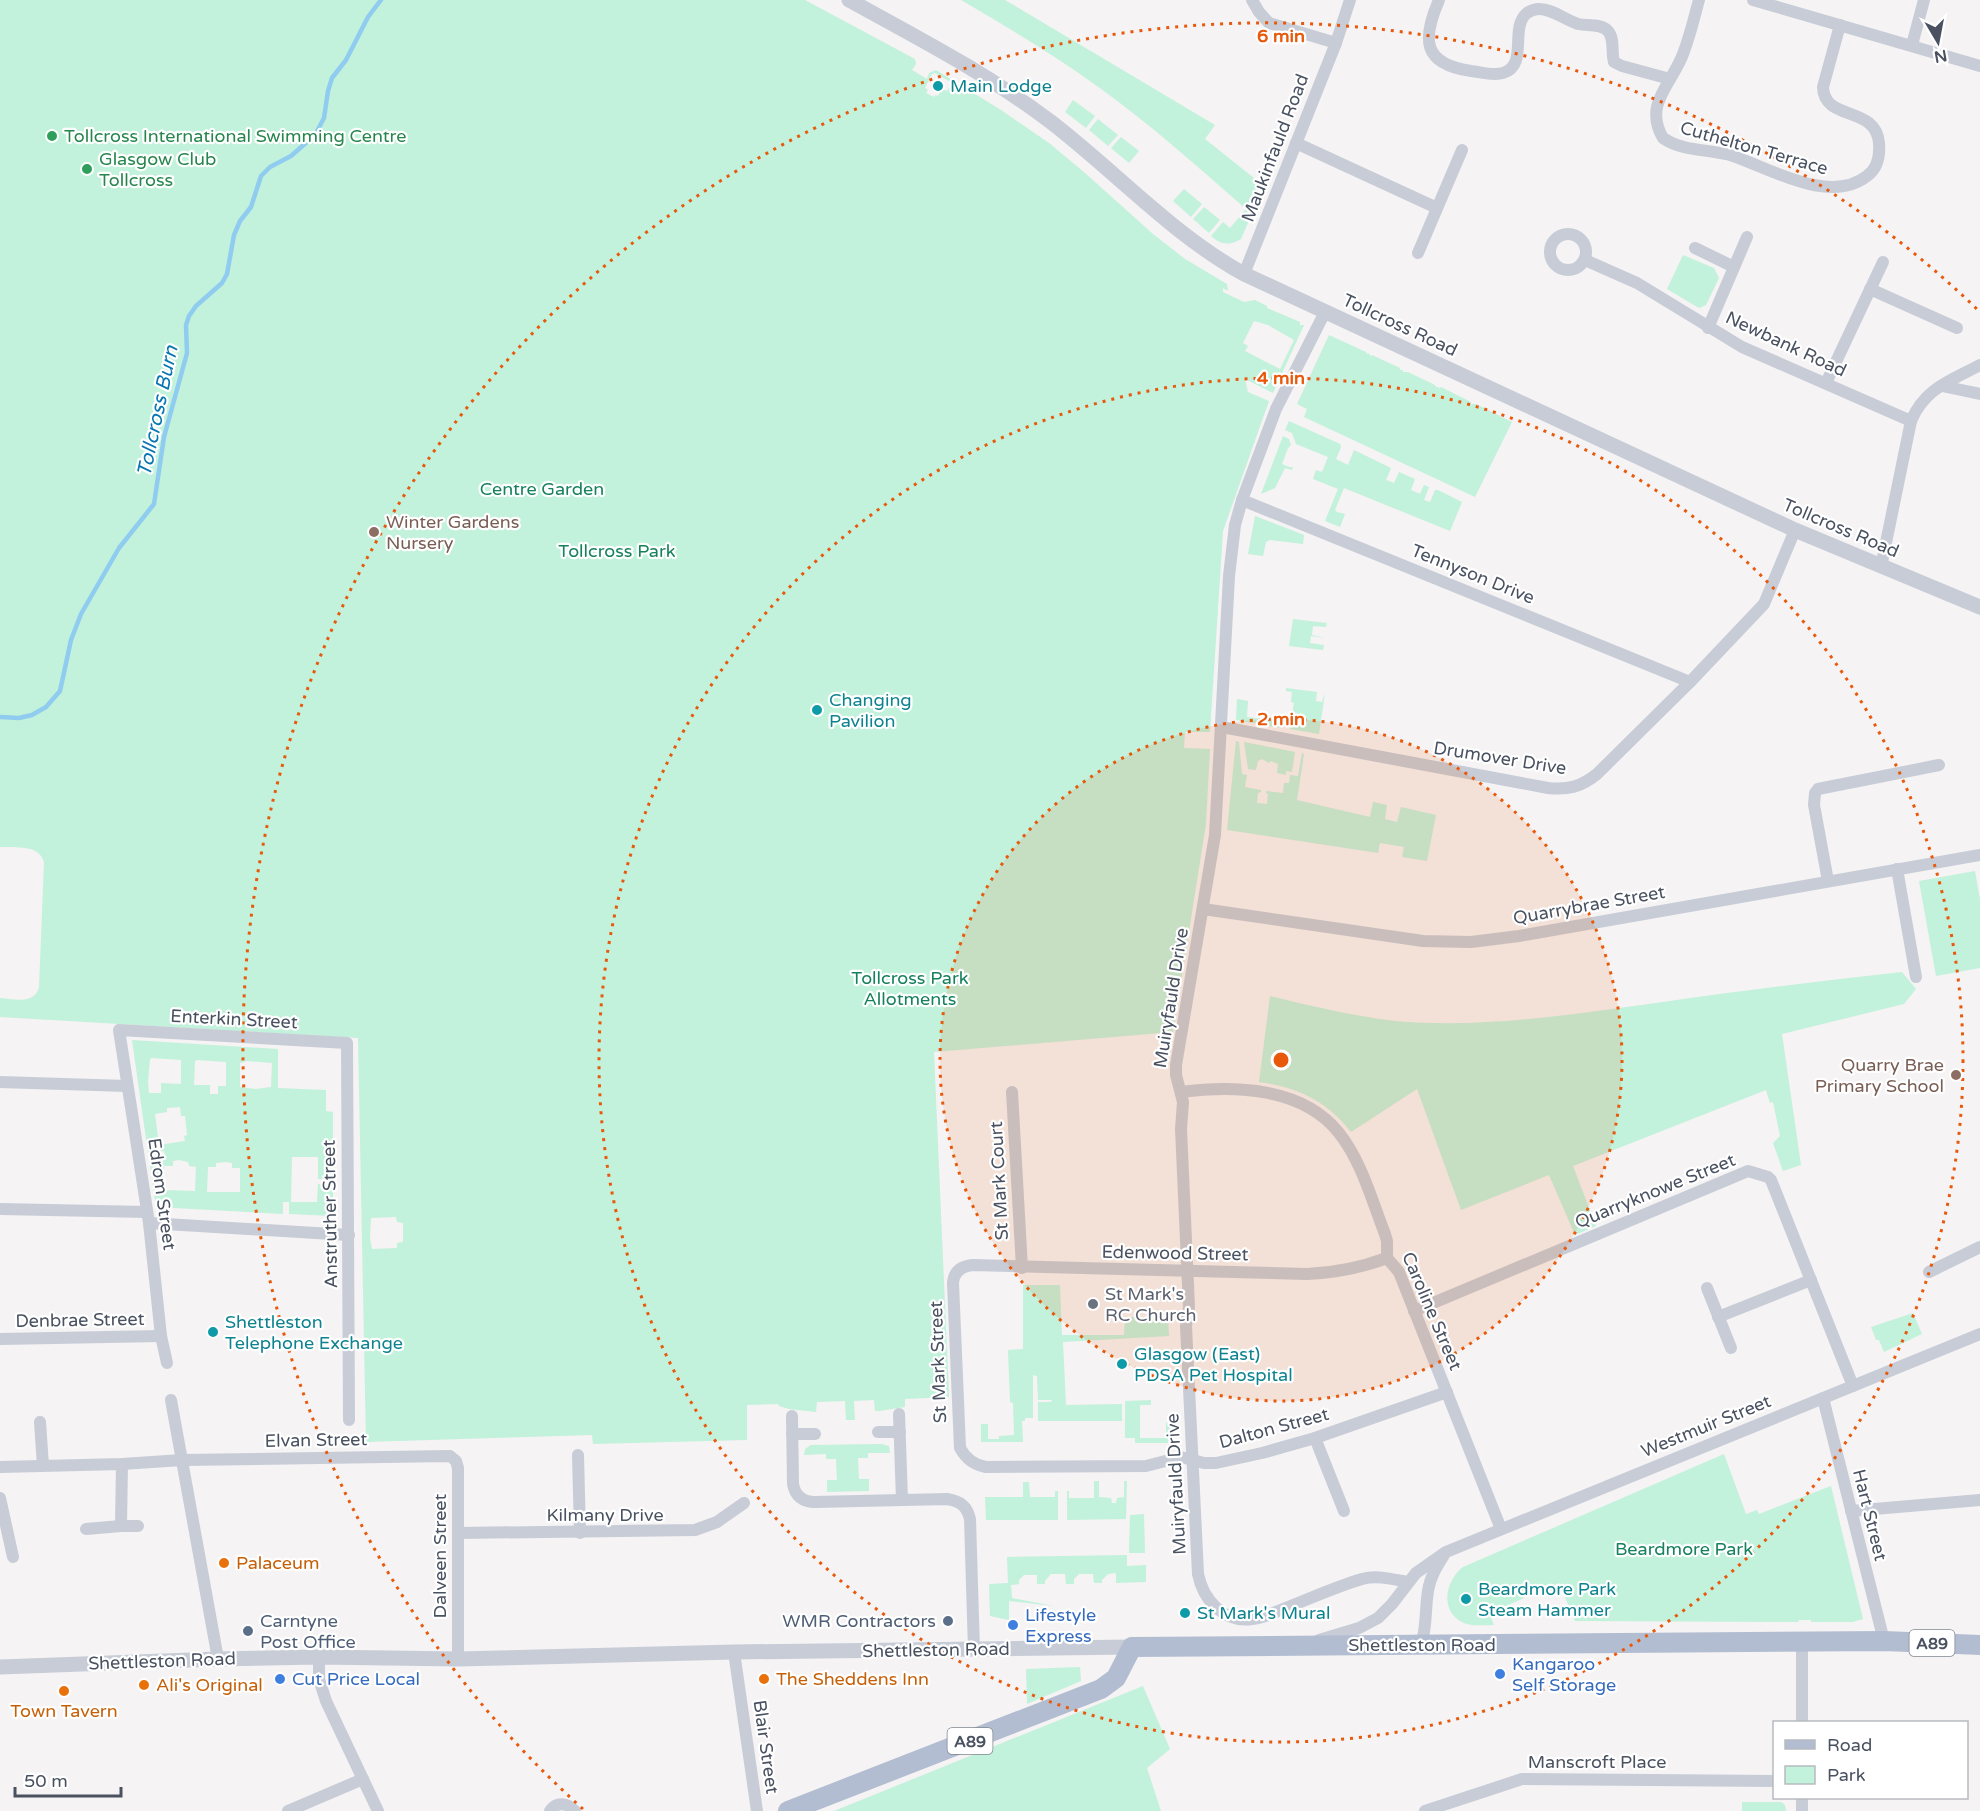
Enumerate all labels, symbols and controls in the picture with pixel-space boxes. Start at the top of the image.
north arrow [1908,12,1968,72]
text: 6 min [1257,25,1305,47]
text: N [1932,45,1948,67]
street label: Maukinfauld Road [1237,71,1313,225]
place label: Main Lodge [950,75,1052,97]
marker: Main Lodge [931,79,945,93]
street label: Cuthelton Terrace [1678,116,1830,180]
place label: Tollcross International Swimming Centre [64,125,406,147]
marker: Tollcross International Swimming Centre [45,129,59,143]
place label: Glasgow Club Tollcross [99,148,216,191]
marker: Glasgow Club Tollcross [80,162,94,176]
street label: Tollcross Road [1339,289,1461,361]
street label: Newbank Road [1722,306,1850,382]
water label: Tollcross Burn [132,343,184,479]
text: 4 min [1257,367,1305,389]
park label: Centre Garden [480,478,604,500]
street label: Tollcross Road [1780,494,1902,562]
place label: Winter Gardens Nursery [386,511,519,554]
marker: Winter Gardens Nursery [367,525,381,539]
street label: Tennyson Drive [1408,539,1538,609]
park label: Tollcross Park [558,540,676,562]
place label: Changing Pavilion [829,689,912,732]
marker: Changing Pavilion [810,703,824,717]
text: 2 min [1257,708,1305,730]
street label: Drumover Drive [1432,737,1568,779]
street label: Quarrybrae Street [1511,881,1667,929]
street label: Muiryfauld Drive [1149,926,1193,1070]
park label: Tollcross Park Allotments [851,967,969,1010]
street label: Enterkin Street [170,1005,298,1033]
centre of rings [1271,1050,1291,1070]
place label: Quarry Brae Primary School [1815,1054,1944,1097]
marker: Quarry Brae Primary School [1949,1068,1963,1082]
street label: St Mark Court [985,1121,1013,1241]
street label: Edrom Street [143,1137,181,1252]
street label: Anstruther Street [318,1139,342,1289]
street label: Quarryknowe Street [1572,1149,1739,1233]
street label: Edenwood Street [1101,1241,1249,1265]
street label: Caroline Street [1397,1249,1467,1374]
place label: St Mark's RC Church [1105,1283,1197,1326]
marker: St Mark's RC Church [1086,1297,1100,1311]
street label: St Mark Street [925,1300,951,1424]
street label: Denbrae Street [15,1308,145,1332]
place label: Shettleston Telephone Exchange [225,1311,403,1354]
marker: Shettleston Telephone Exchange [206,1325,220,1339]
place label: Glasgow (East) PDSA Pet Hospital [1134,1343,1293,1386]
marker: Glasgow (East) PDSA Pet Hospital [1115,1357,1129,1371]
street label: Westmuir Street [1638,1390,1774,1462]
street label: Dalton Street [1217,1403,1331,1453]
street label: Muiryfauld Drive [1161,1413,1191,1555]
street label: Elvan Street [265,1428,368,1452]
street label: Hart Street [1848,1467,1892,1563]
street label: Dalveen Street [429,1493,451,1618]
street label: Kilmany Drive [546,1504,664,1526]
park label: Beardmore Park [1615,1538,1753,1560]
place label: Palaceum [236,1552,320,1574]
marker: Palaceum [217,1556,231,1570]
place label: Beardmore Park Steam Hammer [1478,1578,1616,1621]
marker: Beardmore Park Steam Hammer [1459,1592,1473,1606]
place label: St Mark's Mural [1197,1602,1330,1624]
place label: Lifestyle Express [1025,1604,1096,1647]
marker: St Mark's Mural [1178,1606,1192,1620]
place label: Carntyne Post Office [260,1610,356,1653]
place label: WMR Contractors [782,1610,936,1632]
marker: WMR Contractors [941,1614,955,1628]
marker: Lifestyle Express [1006,1618,1020,1632]
marker: Carntyne Post Office [241,1624,255,1638]
road number: A89 [1910,1630,1954,1656]
street label: Shettleston Road [1348,1634,1496,1656]
street label: Shettleston Road [862,1638,1010,1662]
street label: Shettleston Road [88,1647,236,1675]
place label: Kangaroo Self Storage [1512,1653,1616,1696]
marker: Kangaroo Self Storage [1493,1667,1507,1681]
place label: Cut Price Local [292,1668,420,1690]
place label: The Sheddens Inn [776,1668,929,1690]
marker: Cut Price Local [273,1672,287,1686]
marker: The Sheddens Inn [757,1672,771,1686]
place label: Ali's Original [156,1674,263,1696]
marker: Ali's Original [137,1678,151,1692]
marker: Town Tavern [57,1684,71,1698]
street label: Blair Street [749,1699,783,1795]
place label: Town Tavern [10,1700,118,1722]
legend [1773,1721,1968,1799]
road number: A89 [948,1728,992,1754]
text: Road [1827,1734,1872,1756]
street label: Manscroft Place [1528,1751,1666,1773]
scale bar [15,1760,122,1798]
text: Park [1827,1764,1866,1786]
text: 50 m [24,1770,68,1792]

